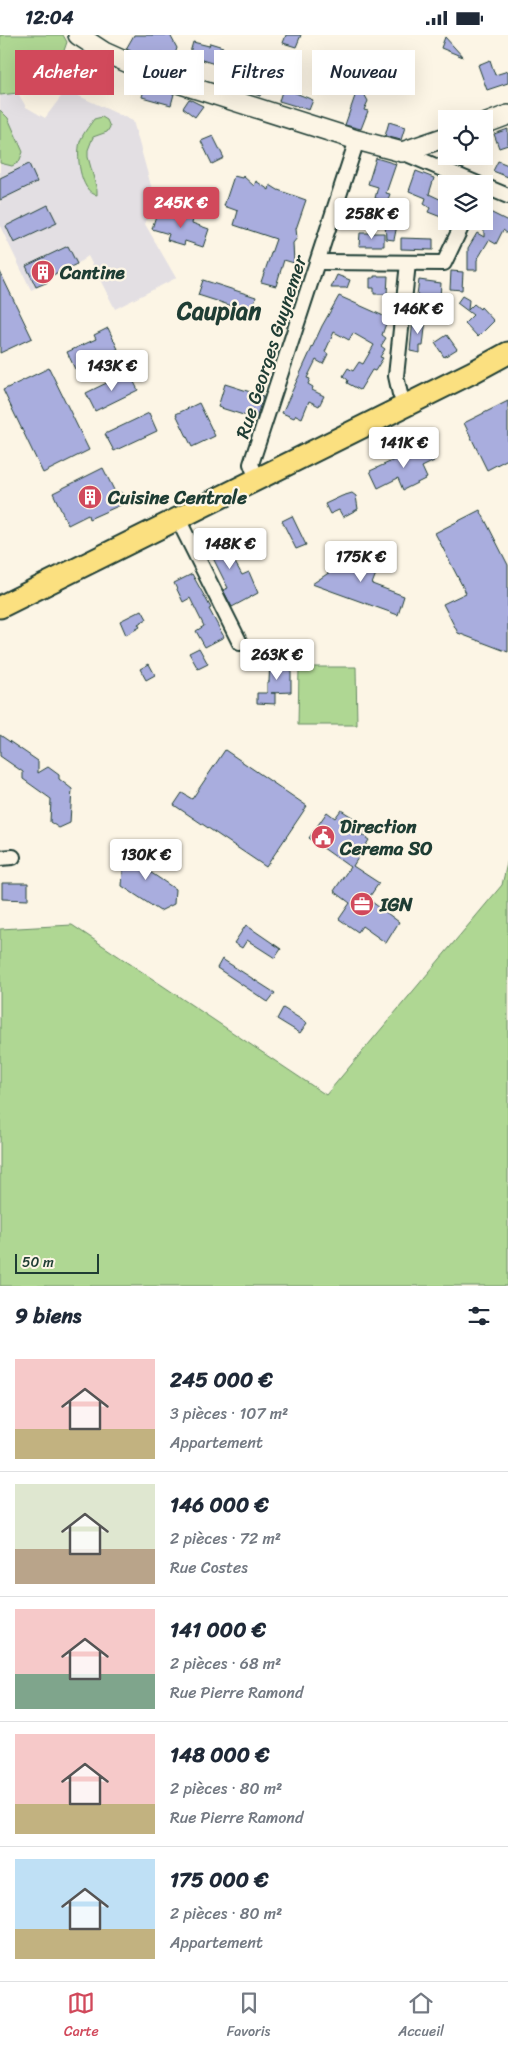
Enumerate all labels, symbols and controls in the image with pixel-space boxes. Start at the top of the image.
text: 12:04 [25,1,74,34]
chip: Acheter [15,50,114,95]
chip: Louer [124,50,204,95]
chip: Filtres [214,50,302,95]
chip: Nouveau [312,50,415,95]
map controls [438,110,493,230]
button: locate [438,110,493,165]
button: layers [438,175,493,230]
pin: 245K € [140,187,222,229]
text: 245K € [154,188,208,217]
pin: 258K € [331,197,413,240]
text: 258K € [345,199,399,228]
street label: Rue Georges Guynemer [226,250,317,443]
place label: Cantine [59,256,125,289]
building icon: Cantine [30,259,56,285]
district label: Caupian [176,290,261,332]
pin: 146K € [377,293,459,335]
text: 146K € [393,294,443,323]
pin: 143K € [71,349,153,392]
text: 143K € [87,351,137,380]
pin: 141K € [363,427,445,469]
text: 141K € [380,428,428,457]
place label: Cuisine Centrale [107,481,247,514]
building icon: Cuisine Centrale [77,484,103,510]
pin: 148K € [189,527,271,570]
text: 148K € [204,529,256,558]
pin: 175K € [320,541,402,583]
text: 175K € [336,542,386,571]
pin: 263K € [236,639,318,681]
text: 263K € [251,640,303,669]
place label: Direction Cerema SO [339,810,433,865]
public building icon: Direction Cerema SO [310,824,336,850]
pin: 130K € [105,839,187,881]
text: 130K € [121,840,171,869]
place label: IGN [379,888,413,921]
office icon: IGN [349,891,375,917]
text: 50 m [22,1250,54,1275]
scale bar [15,1251,99,1274]
text: 9 biens [15,1297,81,1335]
icon: filters [465,1302,493,1330]
text: 245 000 € [170,1361,273,1399]
icon: home [55,1379,115,1439]
text: 3 pièces · 107 m² [170,1399,288,1428]
text: Appartement [170,1428,263,1457]
text: 146 000 € [170,1486,269,1524]
icon: home [55,1504,115,1564]
text: 2 pièces · 72 m² [170,1524,281,1553]
text: Rue Costes [170,1553,248,1582]
text: 141 000 € [170,1611,266,1649]
icon: home [55,1629,115,1689]
text: 2 pièces · 68 m² [170,1649,281,1678]
text: Rue Pierre Ramond [170,1678,303,1707]
text: 148 000 € [170,1736,269,1774]
icon: home [55,1754,115,1814]
text: 2 pièces · 80 m² [170,1774,282,1803]
text: Rue Pierre Ramond [170,1803,303,1832]
text: 175 000 € [170,1861,269,1899]
icon: home [55,1879,115,1939]
text: 2 pièces · 80 m² [170,1899,282,1928]
text: Appartement [170,1928,263,1957]
tab: Carte [64,1989,99,2044]
tab: Favoris [227,1989,270,2044]
tab: Accueil [398,1989,444,2044]

